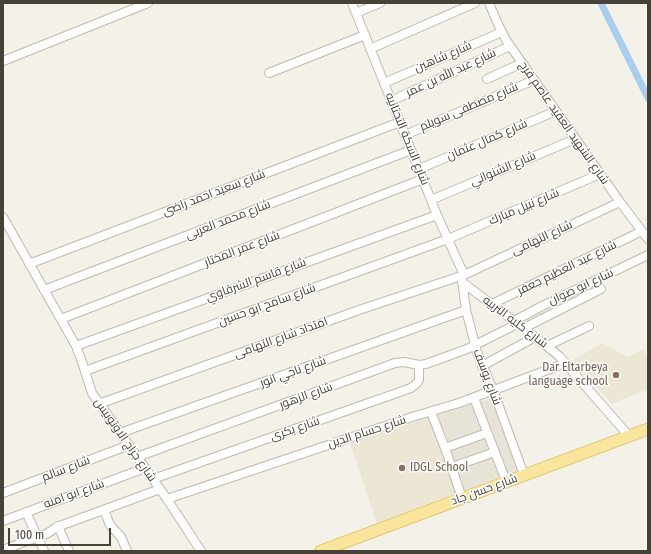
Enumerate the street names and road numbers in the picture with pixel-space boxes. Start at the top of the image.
street label: شارع شاهين [412,38,474,76]
street label: شارع عبد الله بن عمر [404,46,498,100]
street label: شارع الشهيد العقيد عاصم فرج [516,59,612,187]
street label: شارع مصطفى سويلم [418,80,520,134]
street label: شارع السكة التحتانيه [382,91,432,187]
street label: شارع كمال عثمان [444,117,530,163]
street label: شارع الشنواني [468,149,538,189]
street label: شارع سعيد احمد راضى [161,167,267,219]
street label: شارع نبيل مبارك [487,186,561,228]
street label: شارع محمد العربى [183,197,273,243]
street label: شارع التهامى [509,218,575,258]
street label: شارع عمر المختار [202,228,282,270]
street label: شارع عبد العظيم جعفر [515,238,619,298]
street label: شارع قاسم الشرقاوي [204,255,308,305]
street label: شارع ابو صوان [546,266,616,308]
street label: شارع سامح ابو حسين [216,281,318,329]
street label: شارع كليه التربيه [480,293,550,351]
street label: امتداد شارع التهامى [232,314,330,362]
street label: شارع يوسف [470,347,504,407]
street label: شارع ناجي انور [258,353,328,391]
street label: شارع الزهور [277,380,335,412]
street label: شارع جراج الاوتوبيس [91,395,159,485]
street label: شارع حسام الدين [326,413,408,451]
street label: شارع بكرى [268,414,322,444]
street label: شارع سالم [40,453,92,485]
street label: شارع حسن جاد [449,471,519,509]
street label: شارع ابو امنه [42,476,106,512]

